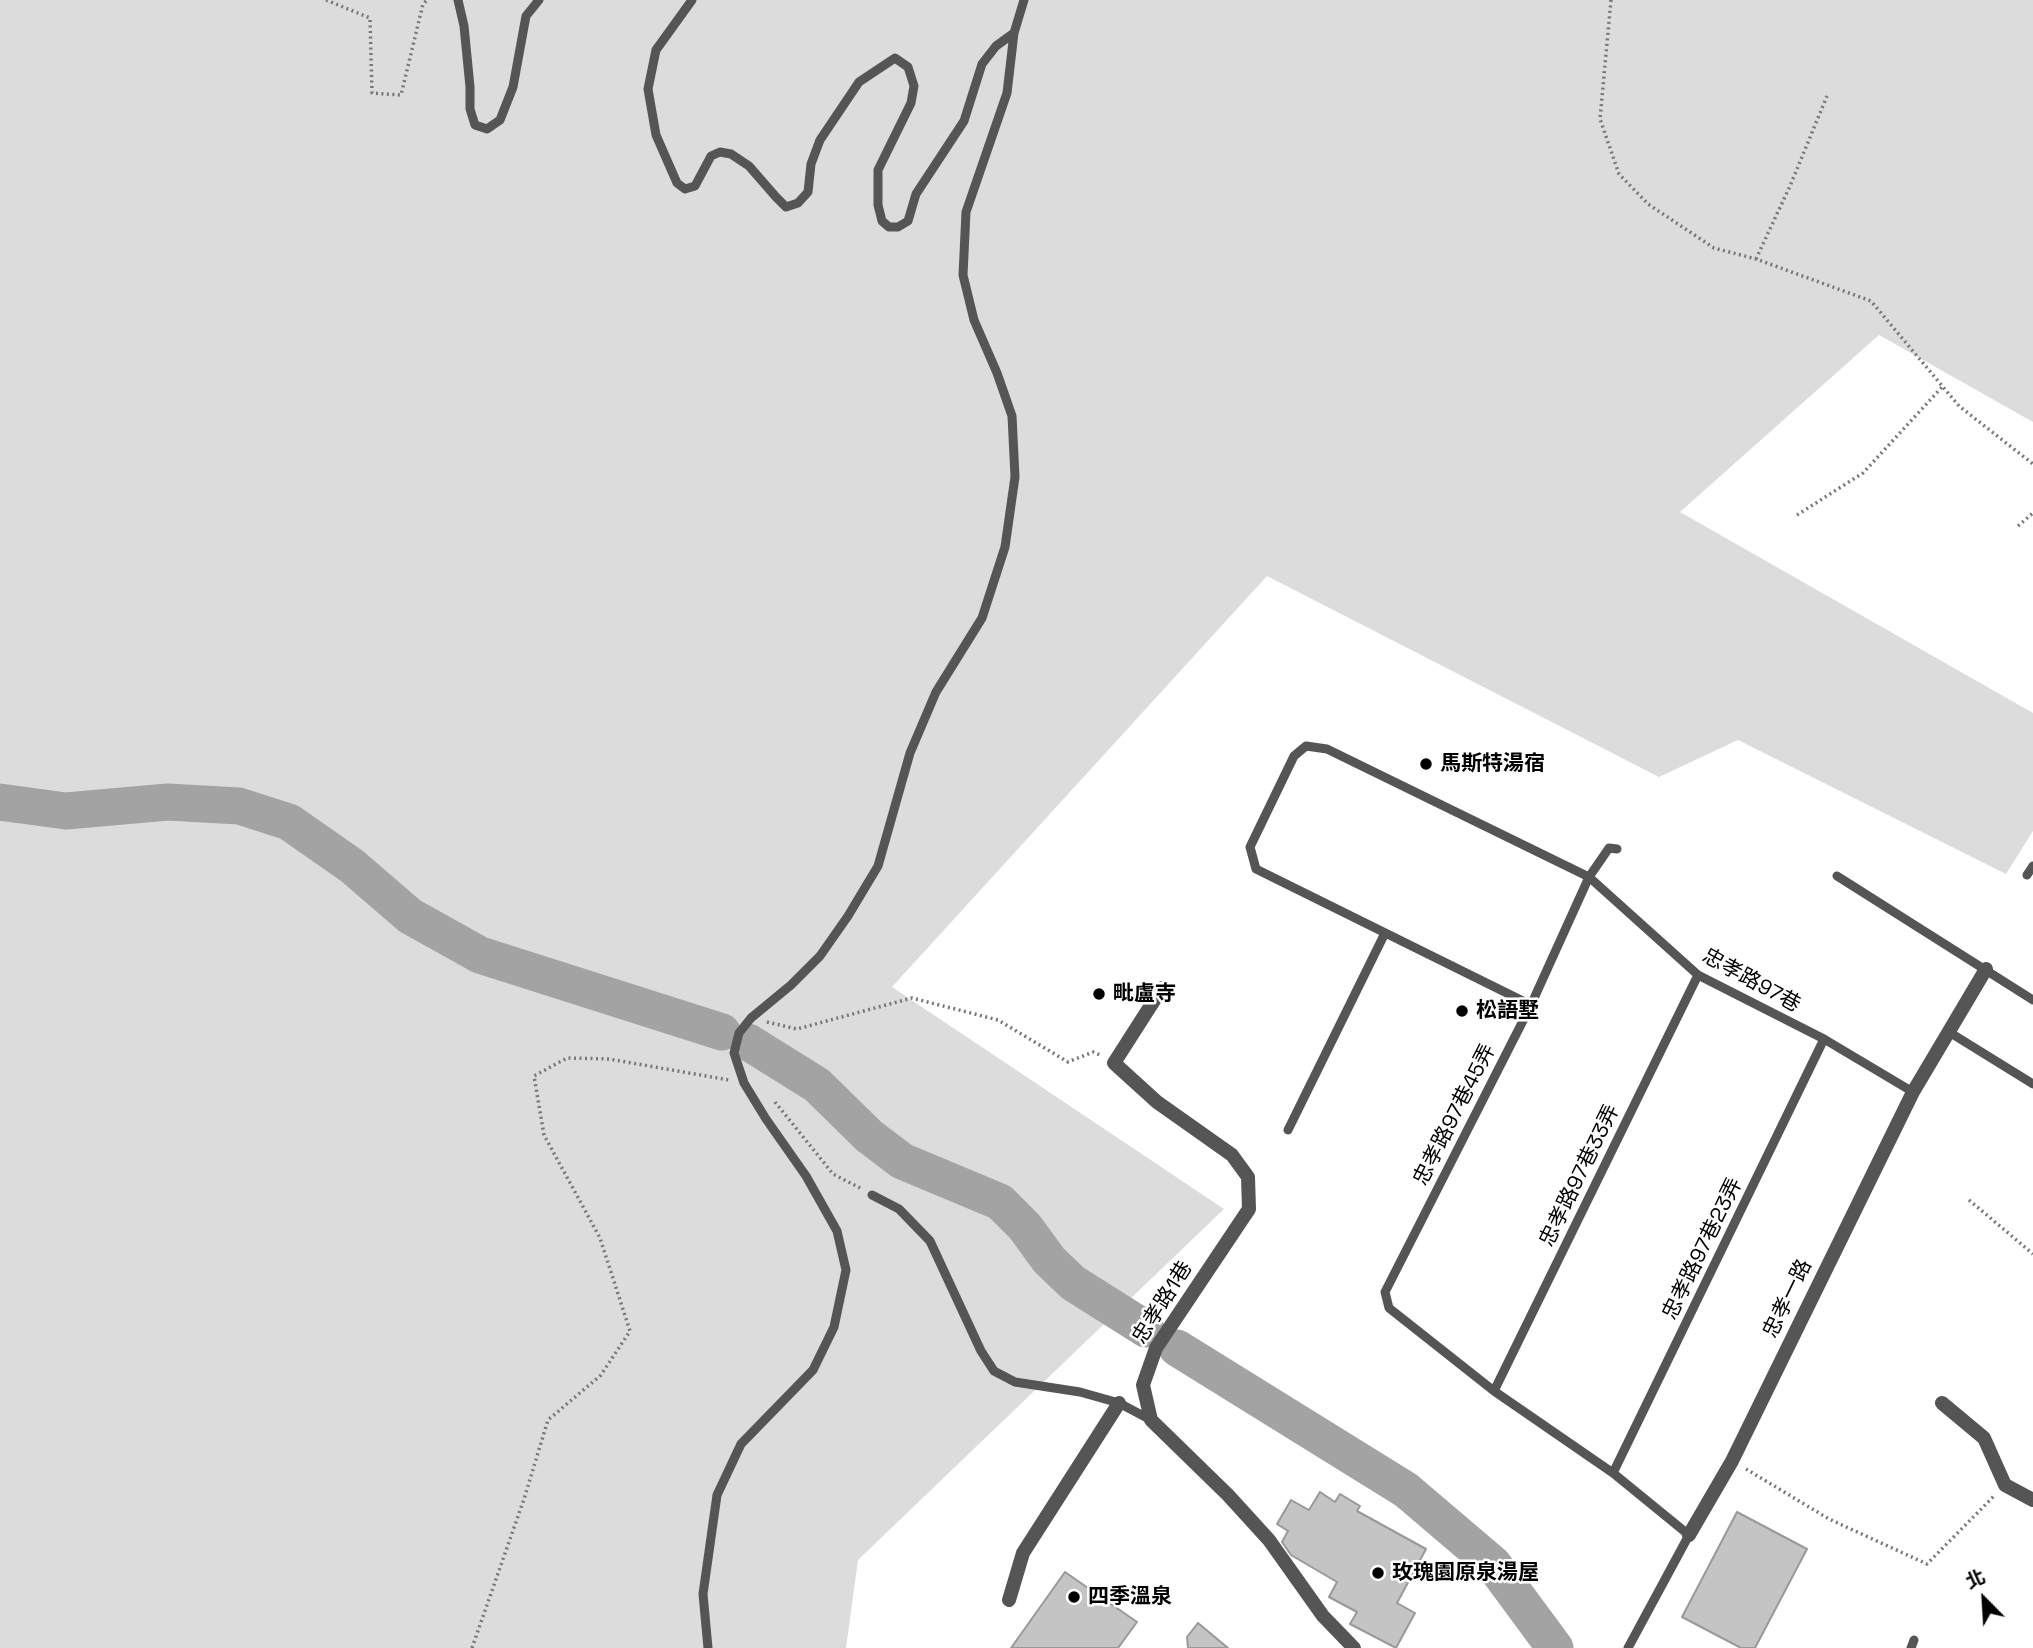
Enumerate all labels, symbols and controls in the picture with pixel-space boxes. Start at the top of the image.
place label: 馬斯特湯宿 [1440,751,1545,777]
marker: 馬斯特湯宿 [1418,756,1434,772]
street label: 忠孝路97巷 [1698,944,1804,1018]
place label: 毗盧寺 [1113,981,1176,1007]
marker: 毗盧寺 [1091,986,1107,1002]
place label: 松語墅 [1476,998,1539,1024]
marker: 松語墅 [1454,1003,1470,1019]
street label: 忠孝路97巷45弄 [1409,1040,1501,1190]
street label: 忠孝路97巷33弄 [1535,1101,1625,1251]
street label: 忠孝路97巷23弄 [1658,1174,1748,1324]
street label: 忠孝一路 [1758,1256,1818,1342]
street label: 忠孝路1巷 [1128,1257,1198,1349]
place label: 玫瑰園原泉湯屋 [1392,1560,1539,1586]
north arrow [1949,1564,2019,1634]
text: 北 [1961,1564,1989,1595]
marker: 玫瑰園原泉湯屋 [1370,1565,1386,1581]
place label: 四季溫泉 [1088,1584,1172,1610]
marker: 四季溫泉 [1066,1589,1082,1605]

